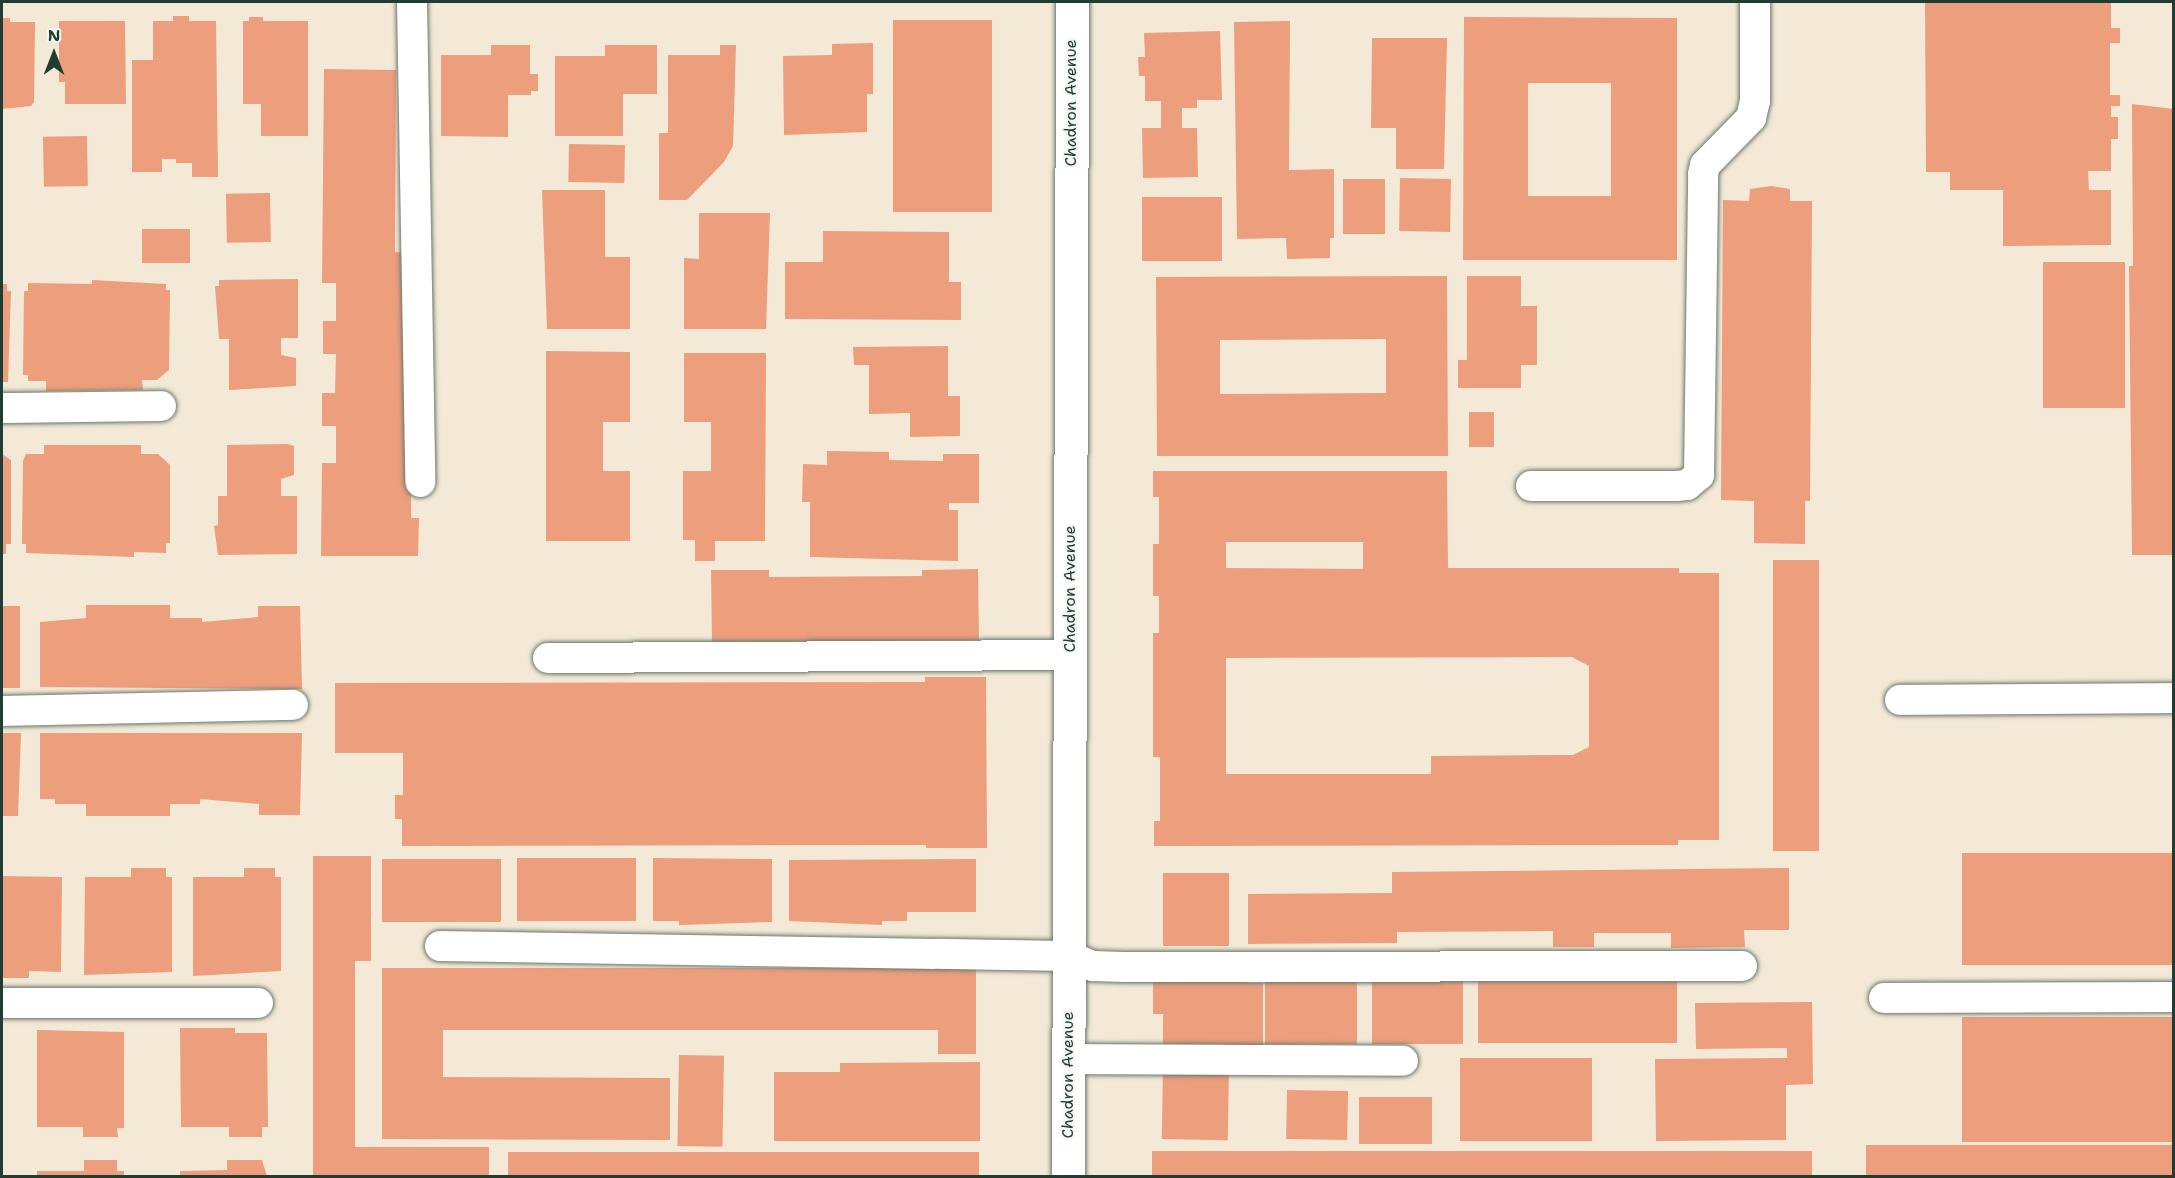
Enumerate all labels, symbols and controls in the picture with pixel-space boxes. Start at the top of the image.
north arrow [24,24,84,84]
text: N [48,25,60,46]
street label: Chadron Avenue [1061,39,1081,167]
street label: Chadron Avenue [1060,525,1080,653]
street label: Chadron Avenue [1058,1011,1078,1139]

